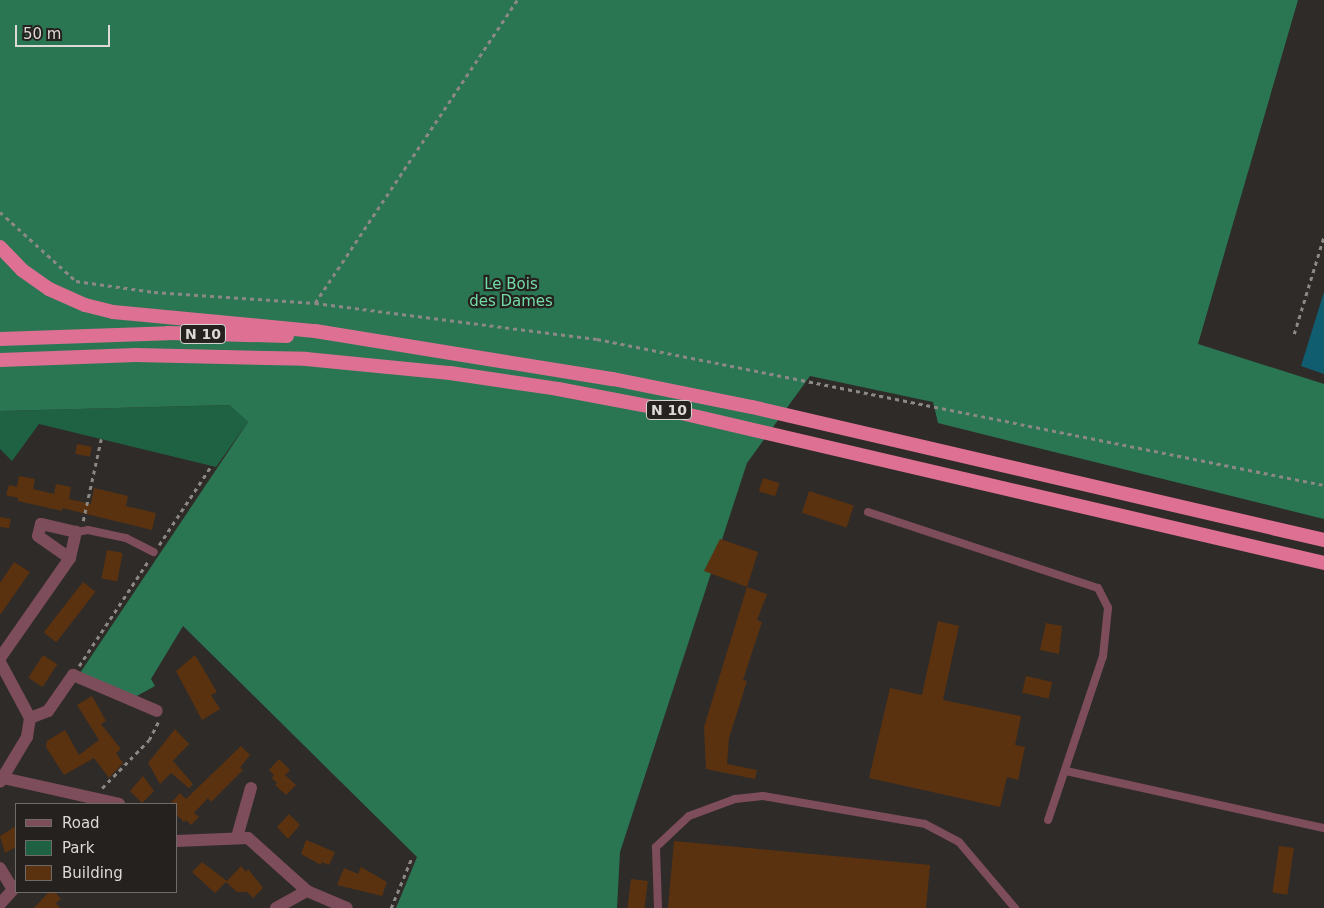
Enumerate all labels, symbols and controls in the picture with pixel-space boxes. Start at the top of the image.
scale bar [18,15,112,47]
text: 50 m [23,25,61,43]
park label: Le Bois des Dames [469,275,553,310]
road number: N 10 [179,322,227,346]
road number: N 10 [645,398,693,422]
legend [15,803,178,893]
text: Road [62,814,100,832]
text: Park [62,839,94,857]
text: Building [62,864,123,882]

